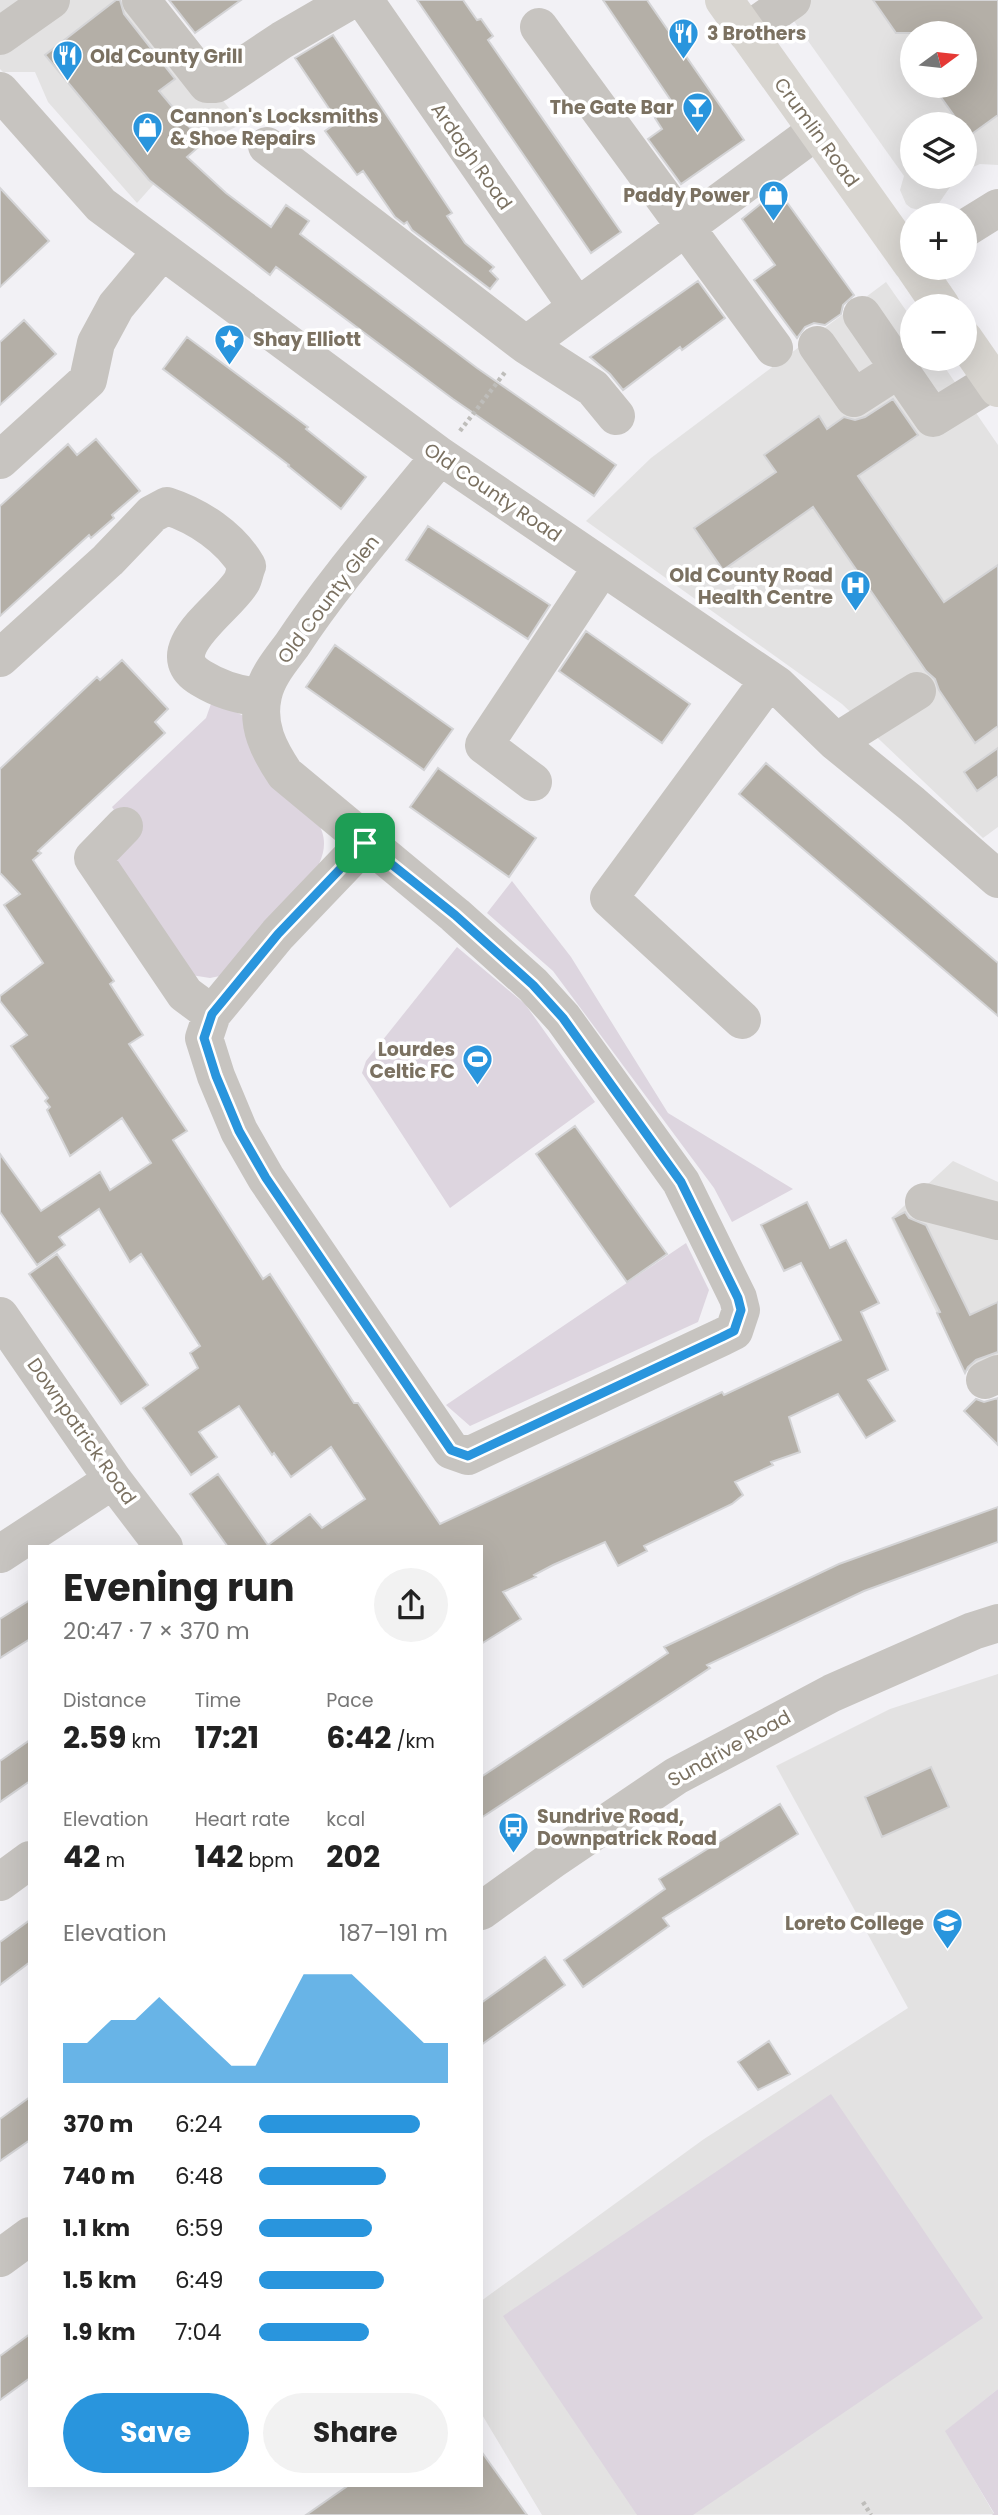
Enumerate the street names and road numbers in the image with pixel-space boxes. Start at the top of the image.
street label: Crumlin Road [768,72,866,193]
street label: Ardagh Road [425,97,519,215]
street label: Old County Road [419,436,567,549]
street label: Old County Glen [271,529,386,669]
street label: Downpatrick Road [21,1352,142,1510]
street label: Sundrive Road [663,1703,796,1793]

